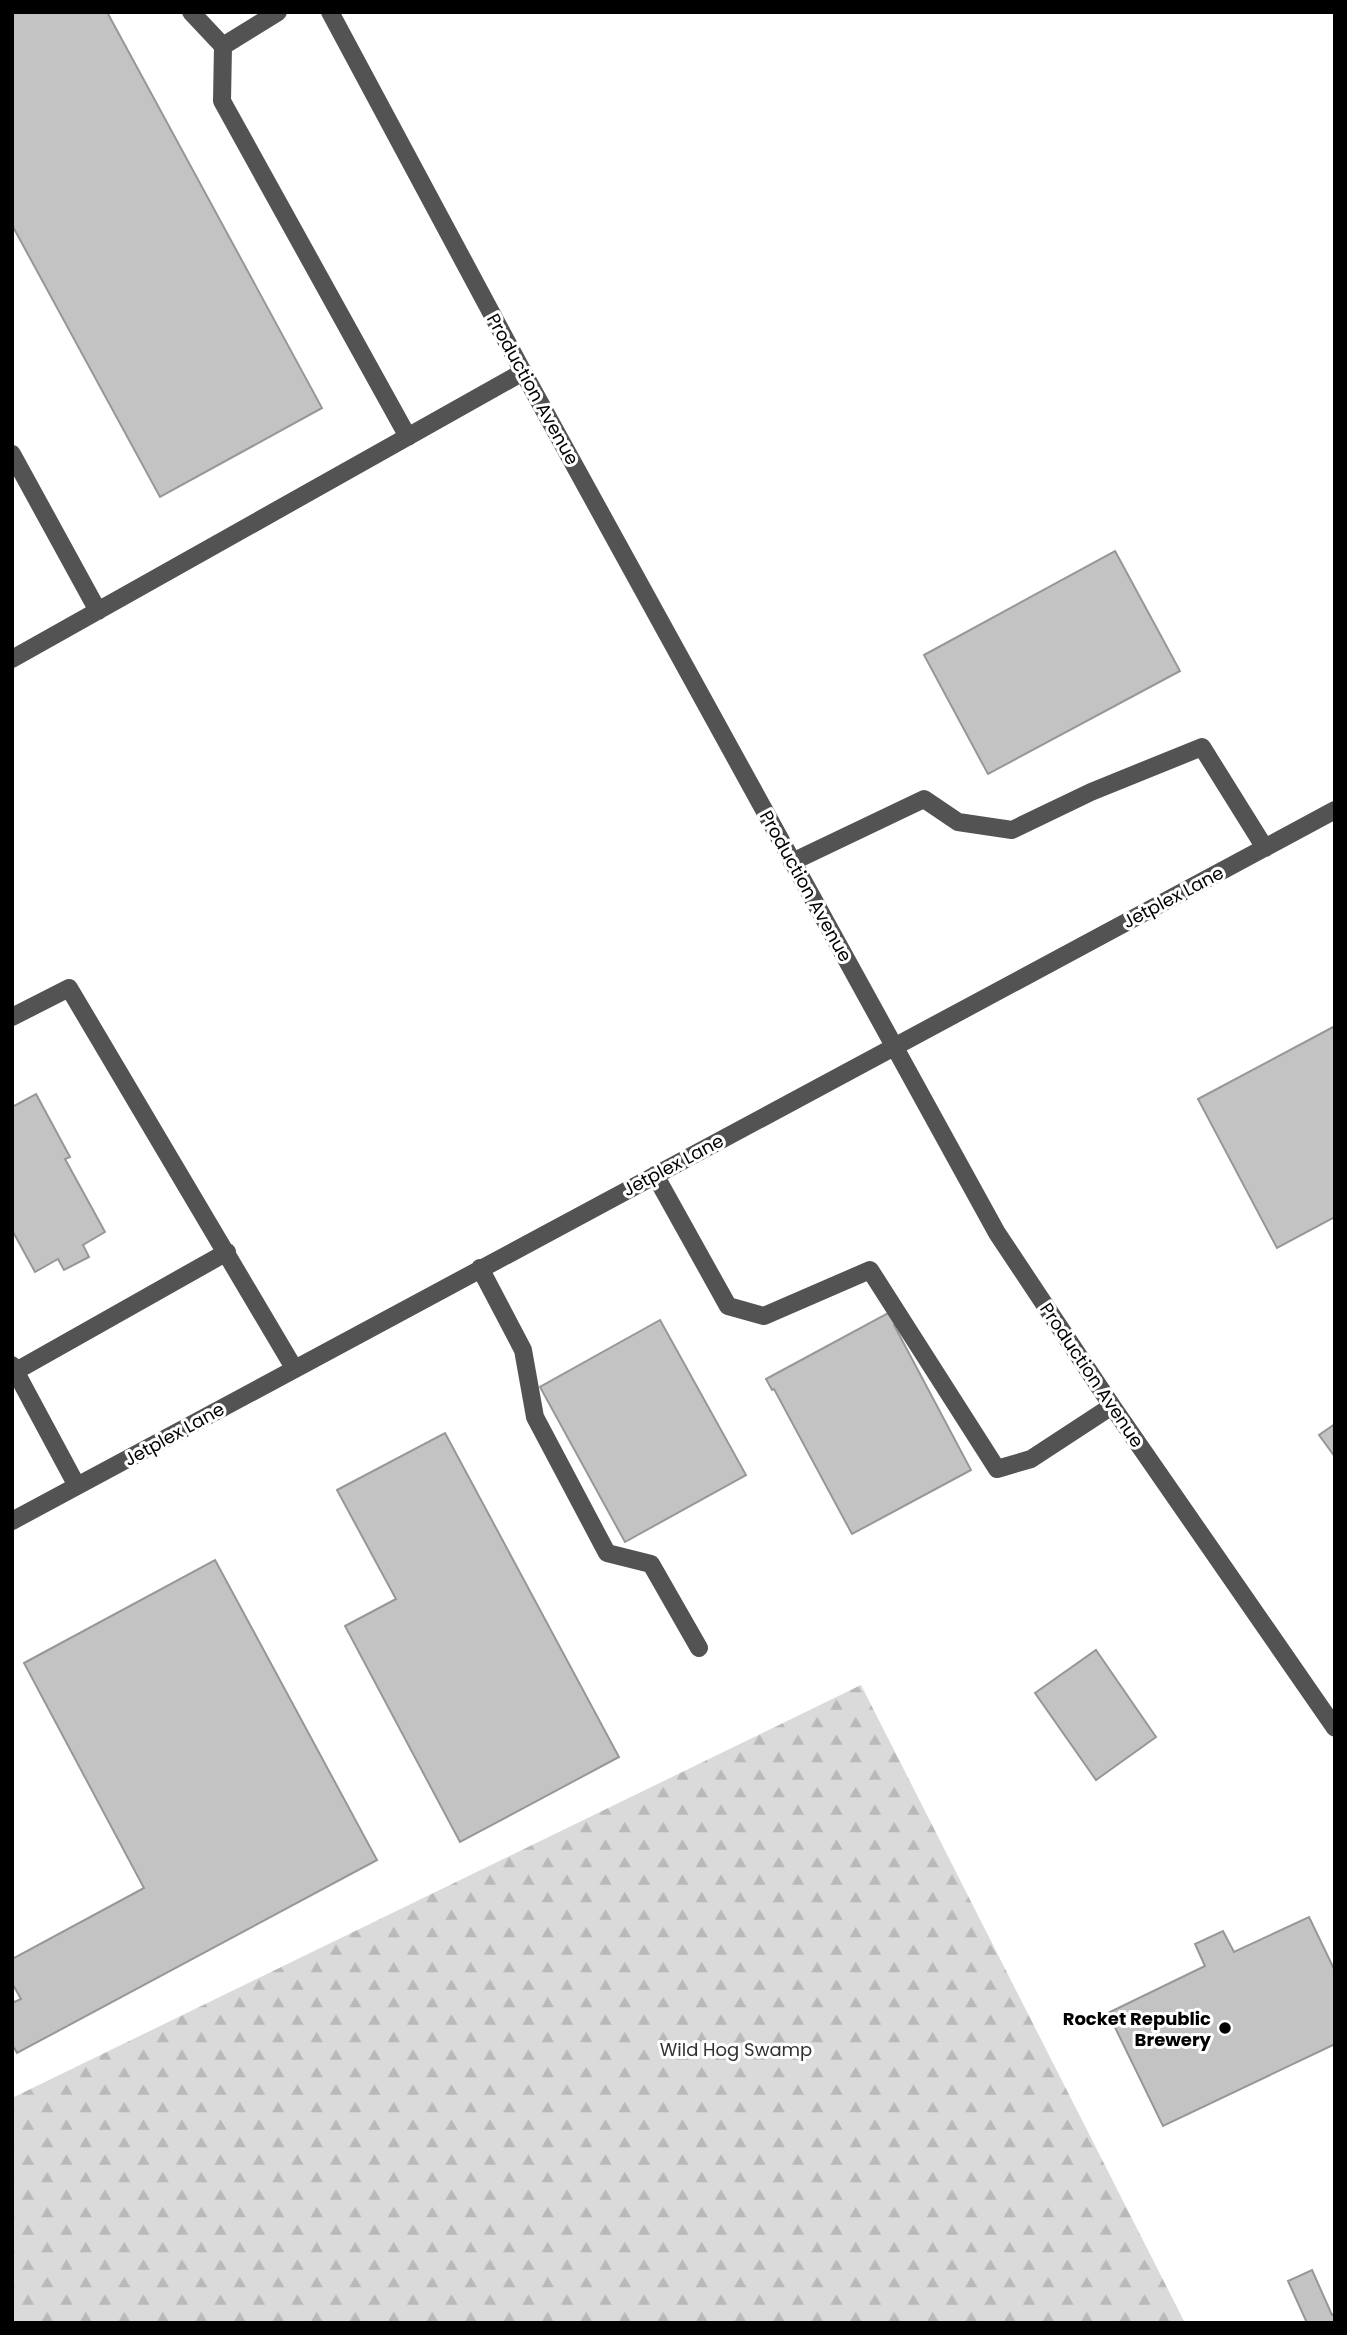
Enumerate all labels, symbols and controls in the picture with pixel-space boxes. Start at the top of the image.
street label: Production Avenue [481,309,585,469]
street label: Production Avenue [754,806,858,966]
street label: Jetplex Lane [1118,860,1228,934]
street label: Jetplex Lane [618,1128,728,1202]
street label: Production Avenue [1034,1298,1150,1452]
street label: Jetplex Lane [119,1396,229,1472]
place label: Rocket Republic Brewery [1063,2006,1212,2052]
marker: Rocket Republic Brewery [1217,2020,1233,2036]
park label: Wild Hog Swamp [660,2037,812,2062]

